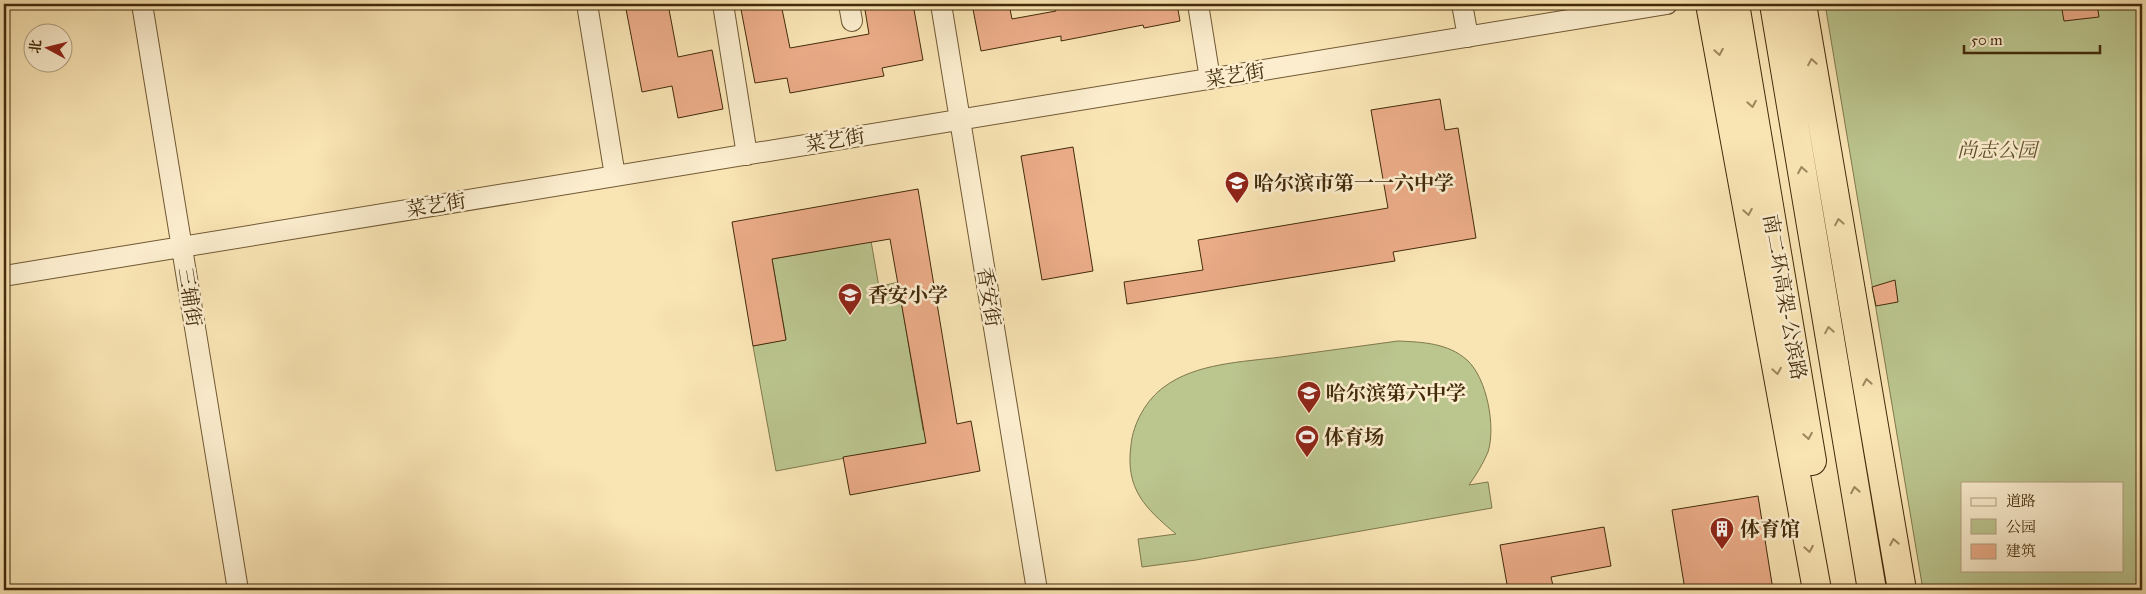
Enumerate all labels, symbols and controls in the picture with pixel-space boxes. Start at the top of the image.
north arrow [22,22,72,72]
scale bar [1964,22,2100,54]
text: 50 m [1971,31,2003,49]
text: 北 [26,38,45,54]
one-way arrow [1713,47,1723,56]
one-way arrow [1807,57,1817,66]
street label: 菜艺街 [1203,58,1267,92]
one-way arrow [1747,99,1757,108]
street label: 菜艺街 [803,123,867,157]
park label: 尚志公园 [1957,138,2040,162]
one-way arrow [1797,165,1807,174]
school or university icon: 哈尔滨市第一一六中学 [1224,170,1250,204]
place label: 哈尔滨市第一一六中学 [1254,171,1454,195]
street label: 菜艺街 [404,188,468,222]
one-way arrow [1742,207,1752,216]
street label: 南二环高架-公滨路 [1759,212,1811,382]
one-way arrow [1835,217,1845,226]
street label: 三辅街 [173,265,207,329]
street label: 香安街 [972,265,1006,329]
school or university icon: 香安小学 [837,282,863,316]
place label: 香安小学 [868,283,948,307]
one-way arrow [1824,326,1834,334]
one-way arrow [1771,367,1782,376]
one-way arrow [1862,378,1872,386]
school or university icon: 哈尔滨第六中学 [1296,380,1322,414]
place label: 哈尔滨第六中学 [1326,381,1466,405]
sports icon: 体育场 [1294,424,1320,458]
place label: 体育场 [1324,425,1384,449]
one-way arrow [1803,432,1813,441]
legend [1961,482,2124,572]
one-way arrow [1851,486,1861,495]
text: 道路 [2006,492,2036,510]
building icon: 体育馆 [1709,516,1735,550]
place label: 体育馆 [1740,517,1800,541]
text: 公园 [2006,518,2036,536]
one-way arrow [1889,538,1899,547]
text: 建筑 [2006,542,2036,560]
one-way arrow [1804,544,1814,553]

